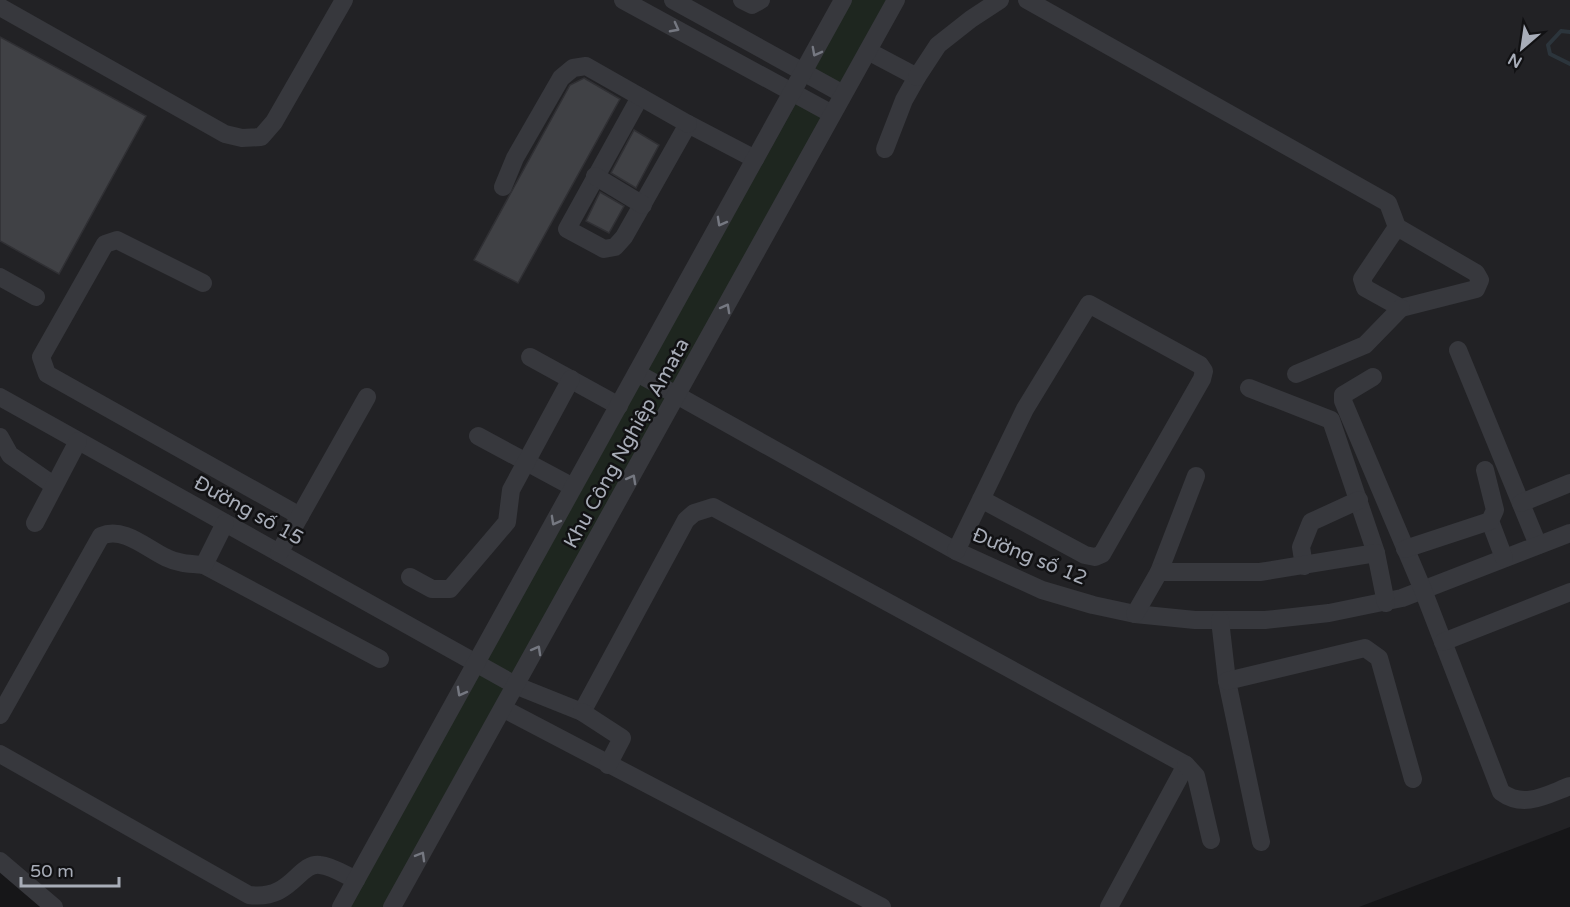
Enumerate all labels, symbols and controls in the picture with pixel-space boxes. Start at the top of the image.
north arrow [1492,18,1552,78]
one-way arrow [669,21,679,32]
one-way arrow [812,45,823,56]
text: N [1505,48,1526,72]
one-way arrow [717,216,728,226]
one-way arrow [719,304,730,315]
street label: Khu Công Nghiệp Amata [559,334,695,553]
street label: Đường số 15 [190,471,308,551]
one-way arrow [625,475,636,485]
one-way arrow [550,515,562,525]
street label: Đường số 12 [969,523,1090,591]
one-way arrow [530,645,541,656]
one-way arrow [457,686,468,696]
scale bar [21,850,118,888]
one-way arrow [414,852,425,862]
text: 50 m [30,860,74,882]

